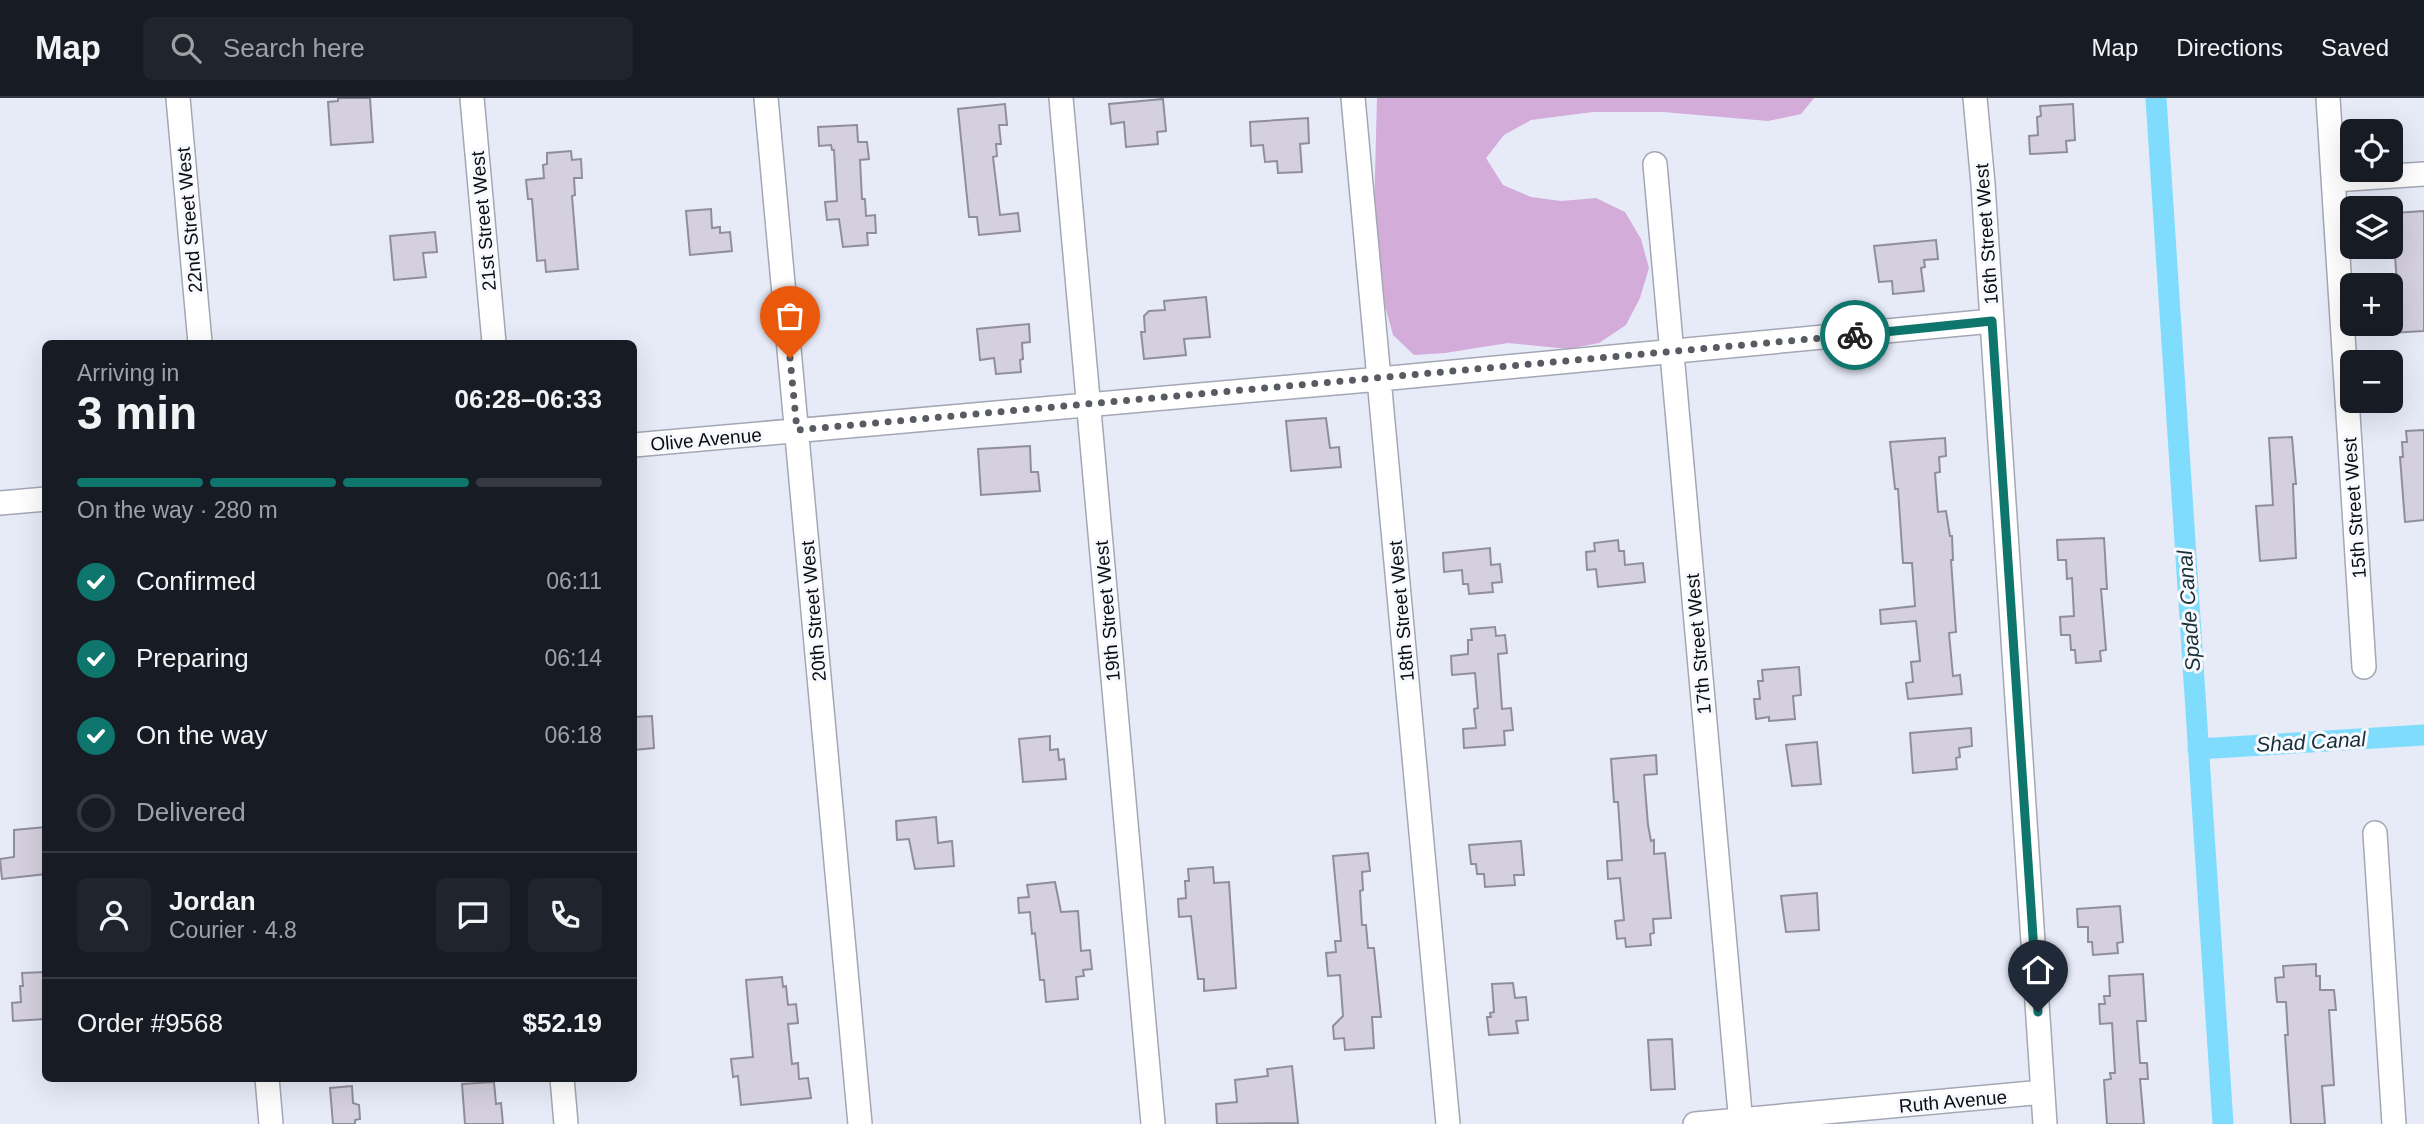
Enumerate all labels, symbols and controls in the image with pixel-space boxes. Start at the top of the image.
search box [143,17,633,80]
text: Map [35,29,101,66]
icon: search [167,29,205,67]
text: Search here [223,33,365,63]
text: Map [2092,34,2138,61]
text: Directions [2176,34,2283,61]
text: Saved [2321,34,2389,61]
map controls [2340,119,2403,413]
button: locate [2340,119,2403,182]
street label: 22nd Street West [173,145,206,294]
street label: 21st Street West [467,150,500,292]
street label: 16th Street West [1971,162,2002,305]
button: layers [2340,196,2403,259]
button: + [2340,273,2403,336]
pin [760,286,820,358]
icon: bag [771,297,809,335]
courier [1820,300,1890,370]
icon: bike [1836,316,1874,354]
button: − [2340,350,2403,413]
text: Arriving in [77,360,179,386]
text: 06:28–06:33 [455,384,602,414]
text: 3 min [77,387,197,439]
street label: Olive Avenue [650,424,763,455]
street label: 15th Street West [2339,436,2370,579]
text: On the way · 280 m [77,497,278,523]
street label: 20th Street West [797,539,830,682]
street label: 19th Street West [1091,539,1124,682]
street label: 18th Street West [1385,539,1418,682]
water label: Spade Canal [2173,548,2204,672]
icon: check [77,563,115,601]
text: Confirmed [136,566,256,596]
text: 06:11 [546,568,602,594]
street label: 17th Street West [1682,572,1715,715]
icon: check [77,640,115,678]
text: Preparing [136,643,249,673]
text: 06:14 [544,645,602,671]
icon: check [77,717,115,755]
text: On the way [136,720,268,750]
text: 06:18 [544,722,602,748]
water label: Shad Canal [2256,727,2368,756]
text: Delivered [136,797,246,827]
button: person [77,878,151,952]
button: chat [436,878,510,952]
button: phone [528,878,602,952]
text: Jordan [169,886,256,916]
text: Courier · 4.8 [169,917,297,943]
pin [2008,940,2068,1012]
icon: home [2019,951,2057,989]
text: Order #9568 [77,1008,223,1038]
text: $52.19 [522,1008,602,1038]
street label: Ruth Avenue [1898,1086,2008,1117]

